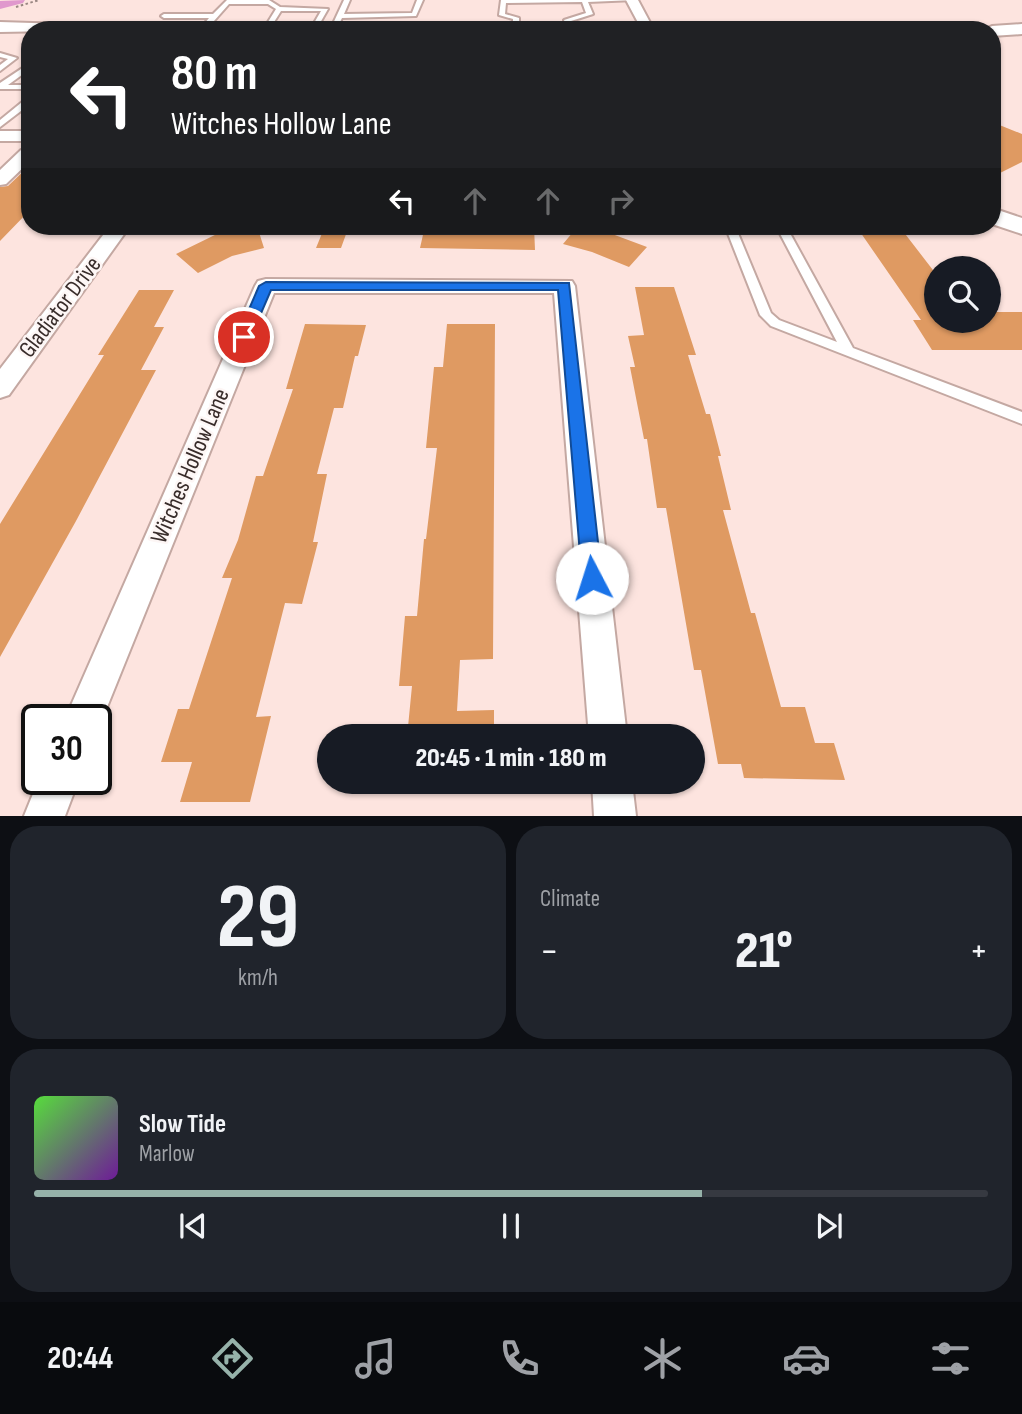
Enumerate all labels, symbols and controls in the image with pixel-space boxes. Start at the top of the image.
text: 80 m [171,45,258,104]
icon: left [56,49,147,140]
text: Witches Hollow Lane [171,105,392,144]
icon: left [383,182,421,220]
icon: ahead [456,182,494,220]
icon: ahead [529,182,567,220]
icon: right [602,182,640,220]
street label: Gladiator Drive [13,251,107,363]
map controls [924,256,1001,333]
button: search [924,256,1001,333]
pin [214,307,274,367]
icon: arrive [225,318,263,356]
street label: Witches Hollow Lane [144,384,236,548]
position arrow [555,541,629,615]
speed limit sign: 30 [21,704,112,795]
text: 20:45 · 1 min · 180 m [415,743,607,774]
text: 29 [217,864,300,973]
text: Climate [540,885,600,913]
text: 21° [735,920,793,983]
text: − [540,929,559,974]
text: + [969,929,988,974]
text: km/h [238,964,278,992]
text: Slow Tide [139,1109,226,1140]
text: Marlow [139,1140,195,1168]
icon: previous [174,1207,212,1245]
icon: pause [492,1207,530,1245]
icon: next [810,1207,848,1245]
icon: directions [208,1334,257,1383]
icon: music [351,1334,400,1383]
icon: phone [495,1334,544,1383]
icon: climate [638,1334,687,1383]
icon: car [782,1334,831,1383]
icon: filters [926,1334,975,1383]
text: 20:44 [47,1339,113,1378]

